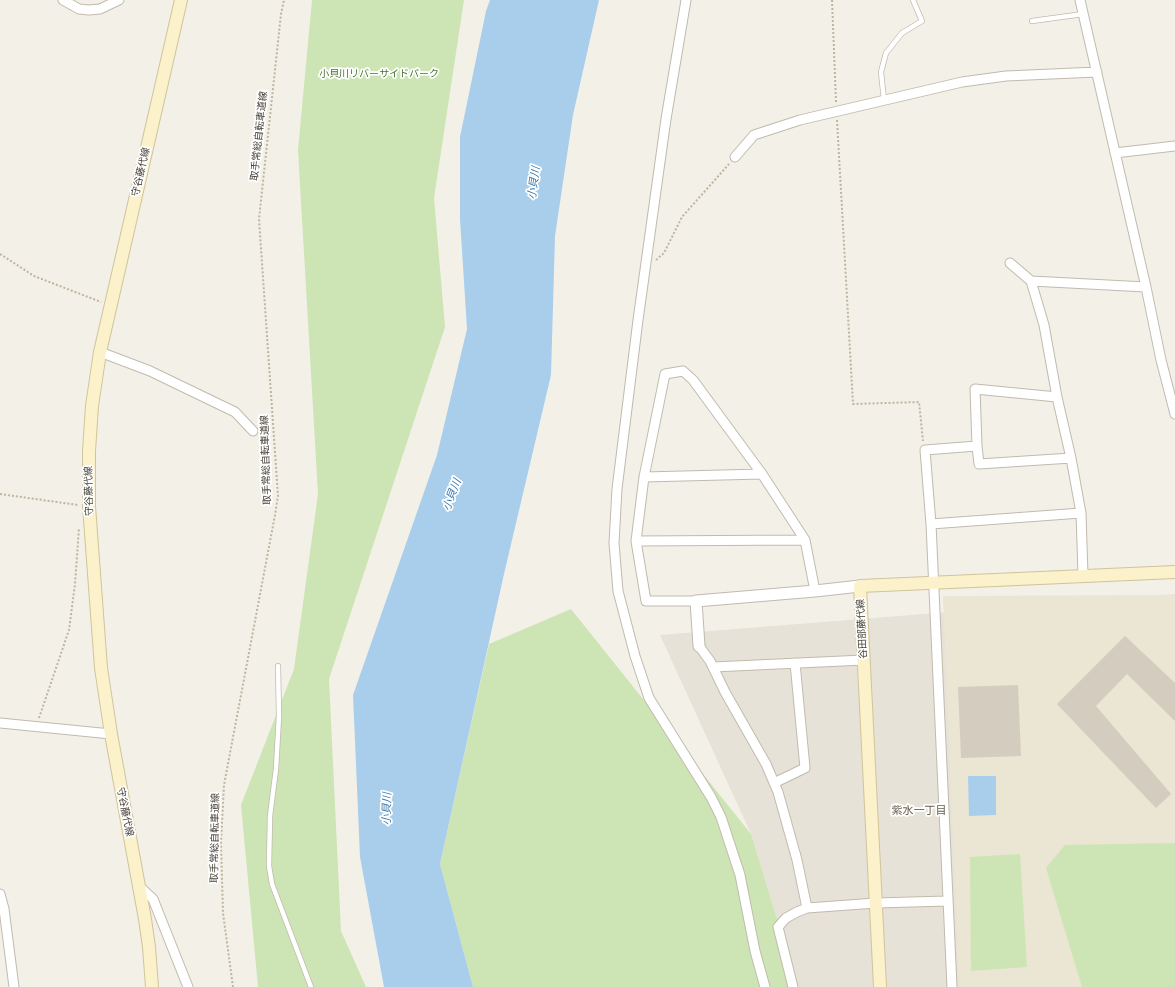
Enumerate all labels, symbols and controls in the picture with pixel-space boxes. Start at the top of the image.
park label: 小貝川リバーサイドパーク [319,68,439,80]
street label: 取手常総自転車道線 [248,91,270,181]
street label: 守谷藤代線 [130,146,152,198]
water label: 小貝川 [525,166,543,200]
street label: 取手常総自転車道線 [258,415,274,505]
street label: 守谷藤代線 [83,466,95,516]
water label: 小貝川 [440,477,464,513]
street label: 谷田部藤代線 [854,599,870,659]
street label: 守谷藤代線 [114,786,136,838]
water label: 小貝川 [380,792,394,826]
street label: 取手常総自転車道線 [208,793,222,883]
district label: 紫水一丁目 [892,804,946,818]

